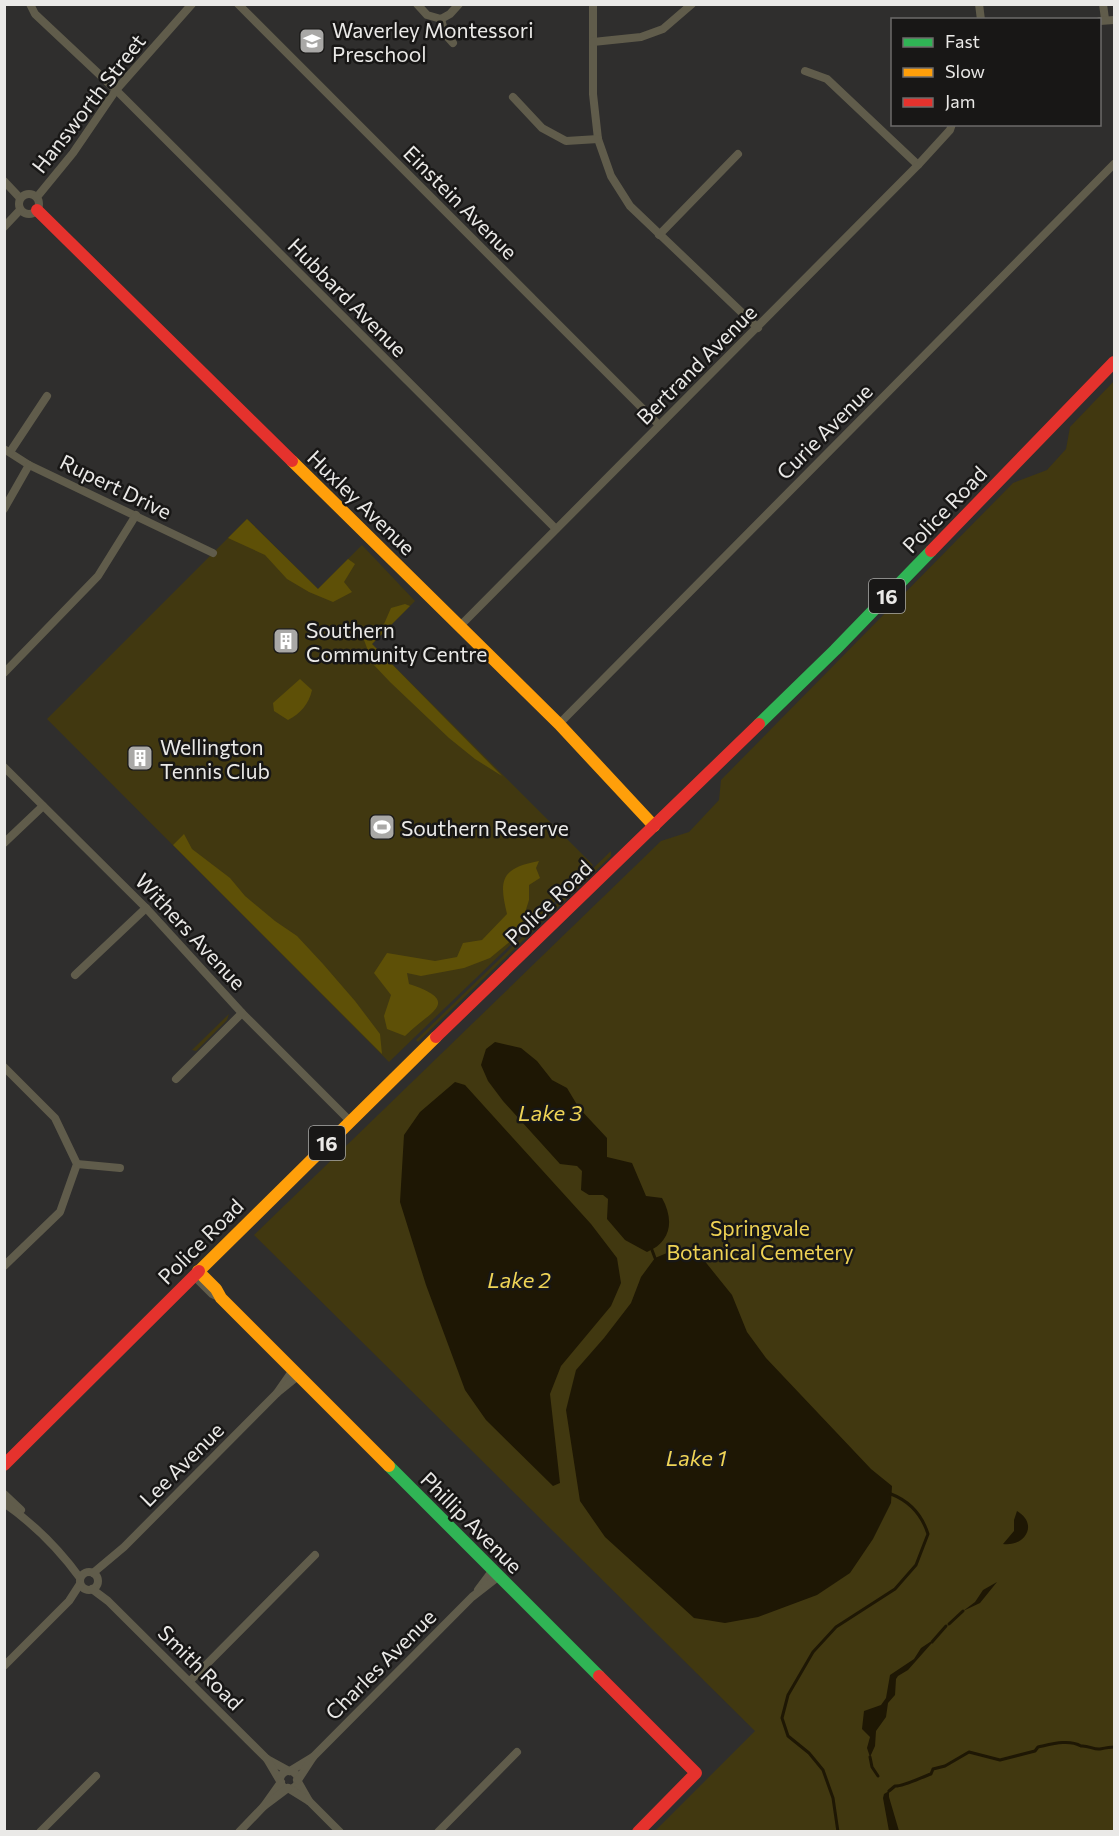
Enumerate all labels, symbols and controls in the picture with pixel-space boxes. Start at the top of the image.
place label: Waverley Montessori Preschool [332,17,534,66]
legend [891,18,1101,126]
school or university icon: Waverley Montessori Preschool [297,26,327,56]
street label: Hansworth Street [26,29,150,177]
text: Fast [945,30,980,52]
text: Slow [945,60,985,82]
text: Jam [945,90,975,112]
street label: Einstein Avenue [399,140,523,264]
street label: Hubbard Avenue [283,232,413,362]
street label: Bertrand Avenue [631,299,761,429]
street label: Curie Avenue [771,378,877,484]
street label: Huxley Avenue [303,444,421,560]
street label: Rupert Drive [56,448,176,524]
street label: Police Road [897,461,991,557]
road number: 16 [869,579,905,613]
place label: Southern Community Centre [306,617,487,666]
building icon: Southern Community Centre [271,626,301,656]
place label: Wellington Tennis Club [160,734,270,783]
building icon: Wellington Tennis Club [125,743,155,773]
sports icon: Southern Reserve [367,812,397,842]
place label: Southern Reserve [401,815,569,840]
street label: Police Road [500,855,596,949]
street label: Withers Avenue [131,868,251,994]
water label: Lake 3 [518,1099,582,1126]
road number: 16 [309,1126,345,1160]
street label: Police Road [152,1193,248,1289]
park label: Springvale Botanical Cemetery [666,1215,854,1264]
water label: Lake 2 [487,1266,552,1293]
street label: Lee Avenue [134,1417,228,1511]
water label: Lake 1 [666,1444,727,1471]
street label: Phillip Avenue [416,1466,528,1578]
street label: Charles Avenue [320,1604,440,1724]
street label: Smith Road [153,1619,249,1715]

